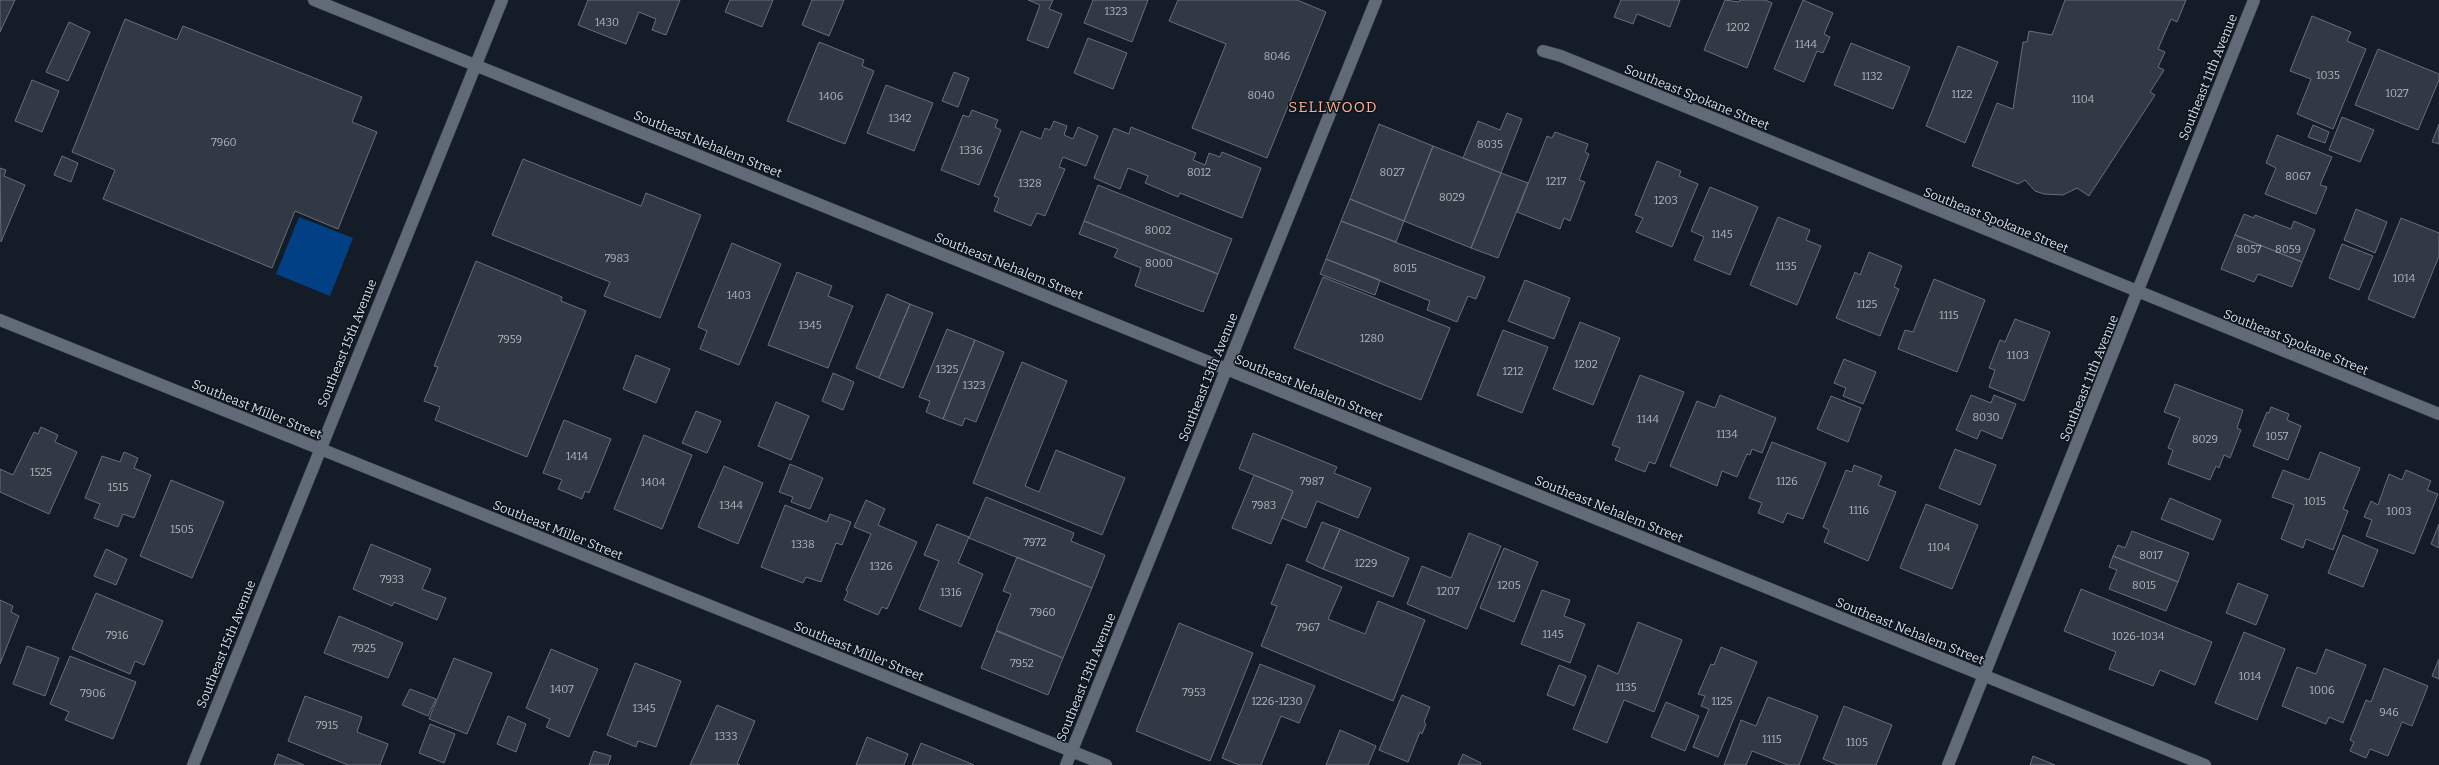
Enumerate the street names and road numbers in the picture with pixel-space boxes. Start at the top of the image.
street label: Southeast 11th Avenue [2176,12,2240,142]
street label: Southeast Spokane Street [1622,61,1772,133]
street label: Southeast Nehalem Street [632,107,785,181]
street label: Southeast Spokane Street [1921,184,2071,256]
street label: Southeast Nehalem Street [933,229,1086,303]
street label: Southeast 15th Avenue [314,277,380,409]
street label: Southeast Spokane Street [2221,306,2371,378]
street label: Southeast 13th Avenue [1175,311,1241,443]
street label: Southeast 11th Avenue [2057,313,2121,443]
street label: Southeast Nehalem Street [1233,351,1386,425]
street label: Southeast Miller Street [190,376,324,442]
street label: Southeast Nehalem Street [1533,472,1686,546]
street label: Southeast Miller Street [491,497,625,563]
street label: Southeast 15th Avenue [193,578,259,710]
street label: Southeast Nehalem Street [1834,594,1987,668]
street label: Southeast 13th Avenue [1053,611,1119,743]
street label: Southeast Miller Street [792,618,926,684]

